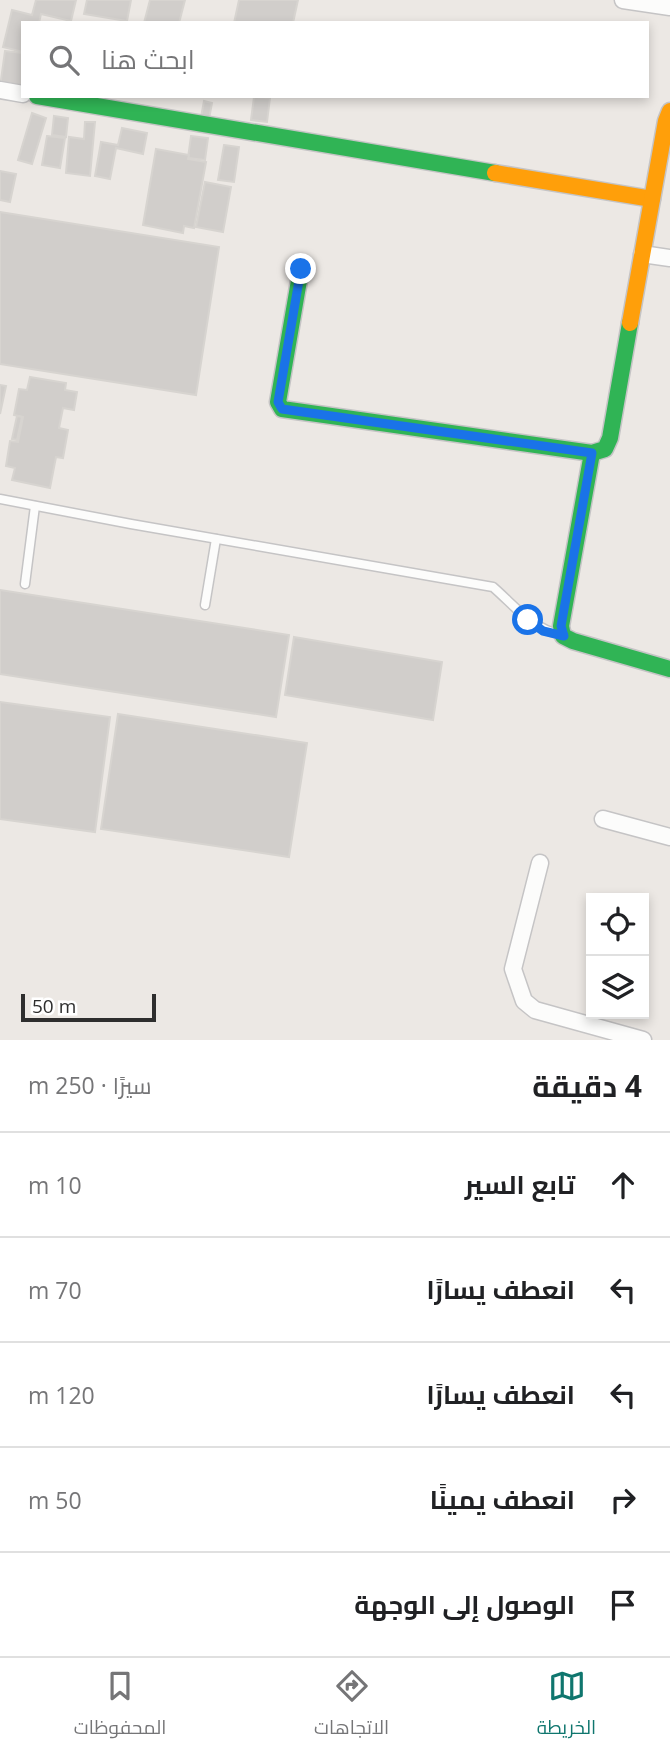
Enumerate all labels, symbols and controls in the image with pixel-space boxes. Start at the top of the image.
search box [21,21,649,98]
icon: search [45,41,83,79]
text: ابحث هنا [101,41,195,77]
route end [285,253,316,284]
route start [512,604,543,635]
map controls [586,893,649,1019]
button: locate [586,893,649,956]
button: layers [586,956,649,1019]
scale bar [21,991,156,1023]
text: 50 m [32,993,76,1019]
text: 4 دقيقة [532,1065,642,1106]
text: سيرًا · 250 m [28,1069,152,1101]
text: تابع السير [465,1166,575,1202]
icon: ahead [604,1166,642,1204]
text: 10 m [28,1169,82,1201]
text: انعطف يسارًا [426,1271,575,1307]
icon: left [604,1271,642,1309]
text: 70 m [28,1274,82,1306]
text: انعطف يسارًا [426,1376,575,1412]
icon: left [604,1376,642,1414]
text: 120 m [28,1379,95,1411]
text: انعطف يمينًا [430,1481,575,1517]
icon: right [604,1481,642,1519]
text: 50 m [28,1484,82,1516]
text: الوصول إلى الوجهة [354,1586,575,1622]
icon: arrive [604,1586,642,1624]
tab: المحفوظات [74,1667,166,1745]
tab: الاتجاهات [314,1667,389,1745]
tab: الخريطة [537,1667,596,1745]

